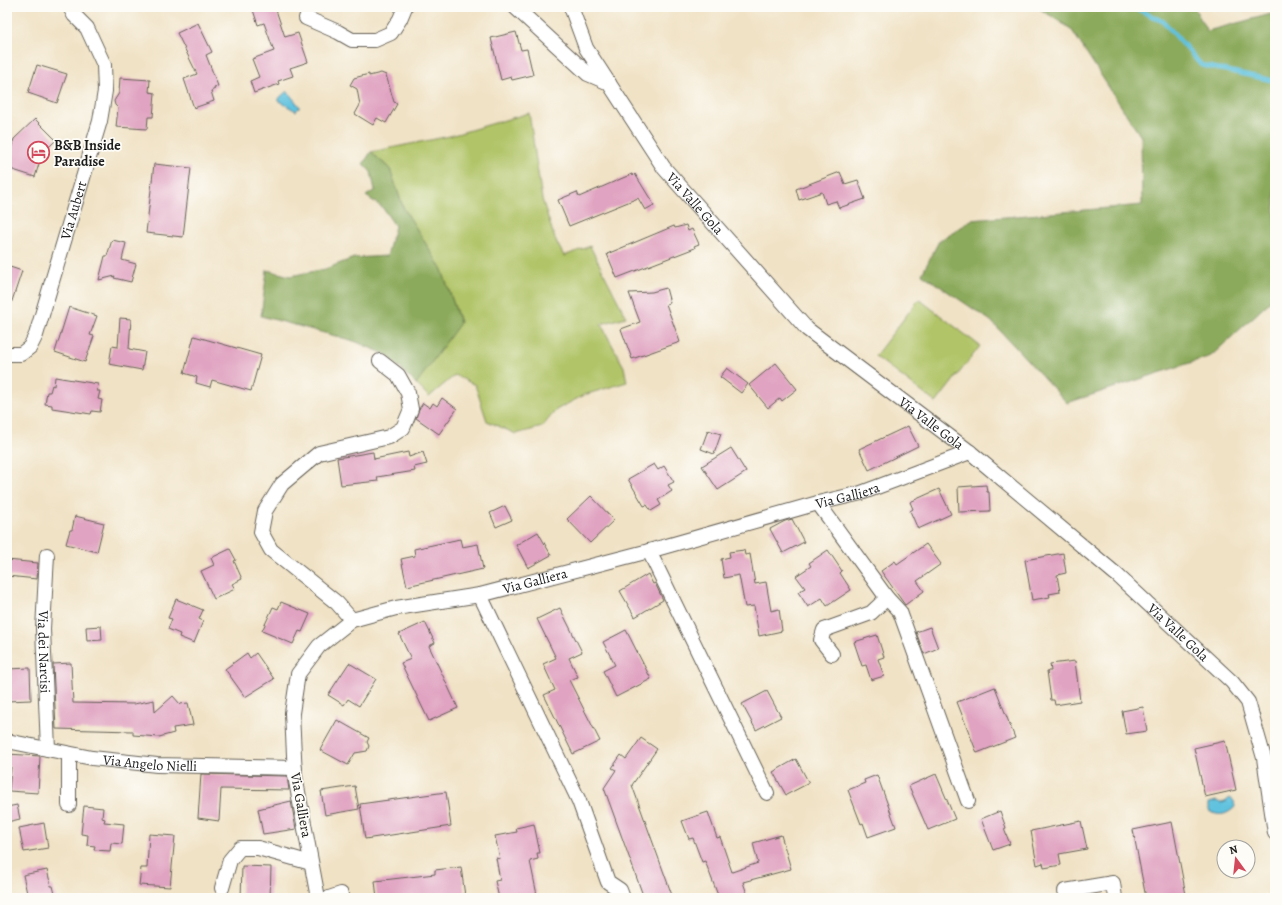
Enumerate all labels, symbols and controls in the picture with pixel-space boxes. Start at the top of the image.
place label: B&B Inside Paradise [54,136,121,171]
hotel icon: B&B Inside Paradise [25,140,51,166]
street label: Via Valle Gola [662,167,728,239]
street label: Via Aubert [55,178,91,243]
street label: Via Valle Gola [894,391,968,454]
street label: Via Galliera [812,477,883,513]
street label: Via Galliera [500,563,570,598]
street label: Via Valle Gola [1143,598,1214,666]
street label: Via dei Narcisi [33,609,55,694]
street label: Via Angelo Nielli [101,750,197,775]
street label: Via Galliera [286,770,316,839]
north arrow [1216,839,1256,879]
text: N [1228,842,1239,858]

